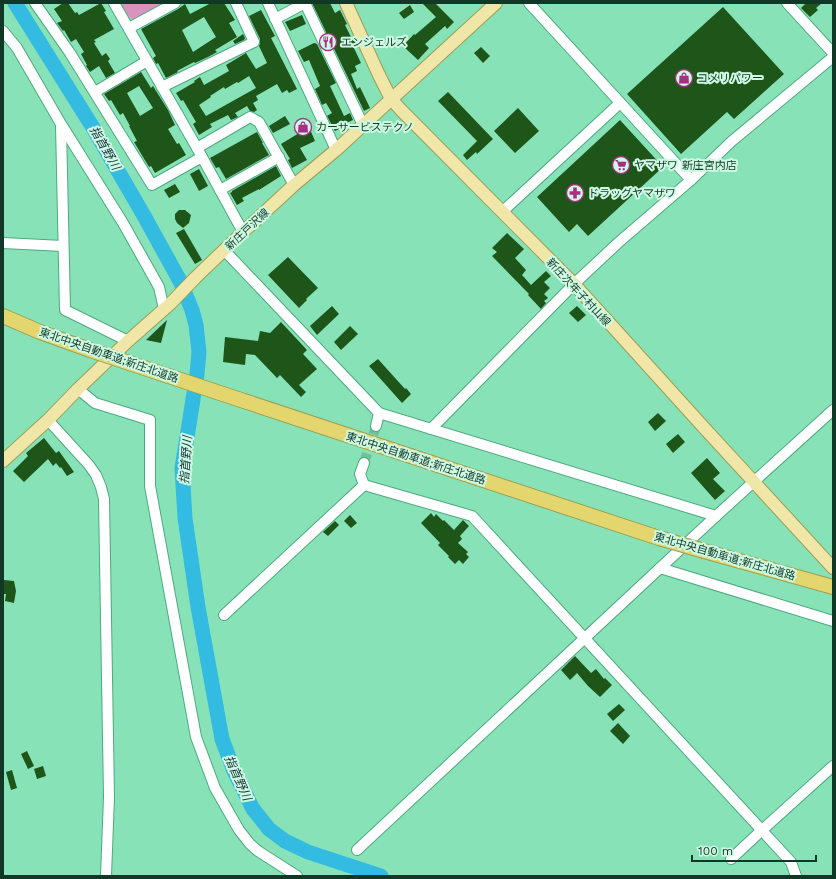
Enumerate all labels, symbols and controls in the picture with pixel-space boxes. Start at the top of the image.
restaurant icon: エンジェルズ [318,32,338,52]
place label: エンジェルズ [341,36,407,49]
shop icon: コメリパワー [674,68,694,88]
place label: コメリパワー [697,72,763,85]
shop icon: カーサービステクノ [293,117,313,137]
place label: カーサービステクノ [316,121,414,134]
water label: 指首野川 [87,124,124,174]
supermarket icon: ヤマザワ 新庄宮内店 [611,155,631,175]
place label: ヤマザワ 新庄宮内店 [634,159,737,172]
pharmacy icon: ドラッグヤマザワ [565,183,585,203]
place label: ドラッグヤマザワ [588,187,676,200]
street label: 新庄戸沢線 [223,206,272,253]
street label: 新庄次年子村山線 [544,256,613,329]
street label: 東北中央自動車道;新庄北道路 [38,326,180,385]
street label: 東北中央自動車道;新庄北道路 [344,430,487,487]
water label: 指首野川 [177,434,195,484]
street label: 東北中央自動車道;新庄北道路 [653,530,797,583]
water label: 指首野川 [222,753,255,805]
scale bar [692,837,816,863]
text: 100 m [698,844,733,858]

